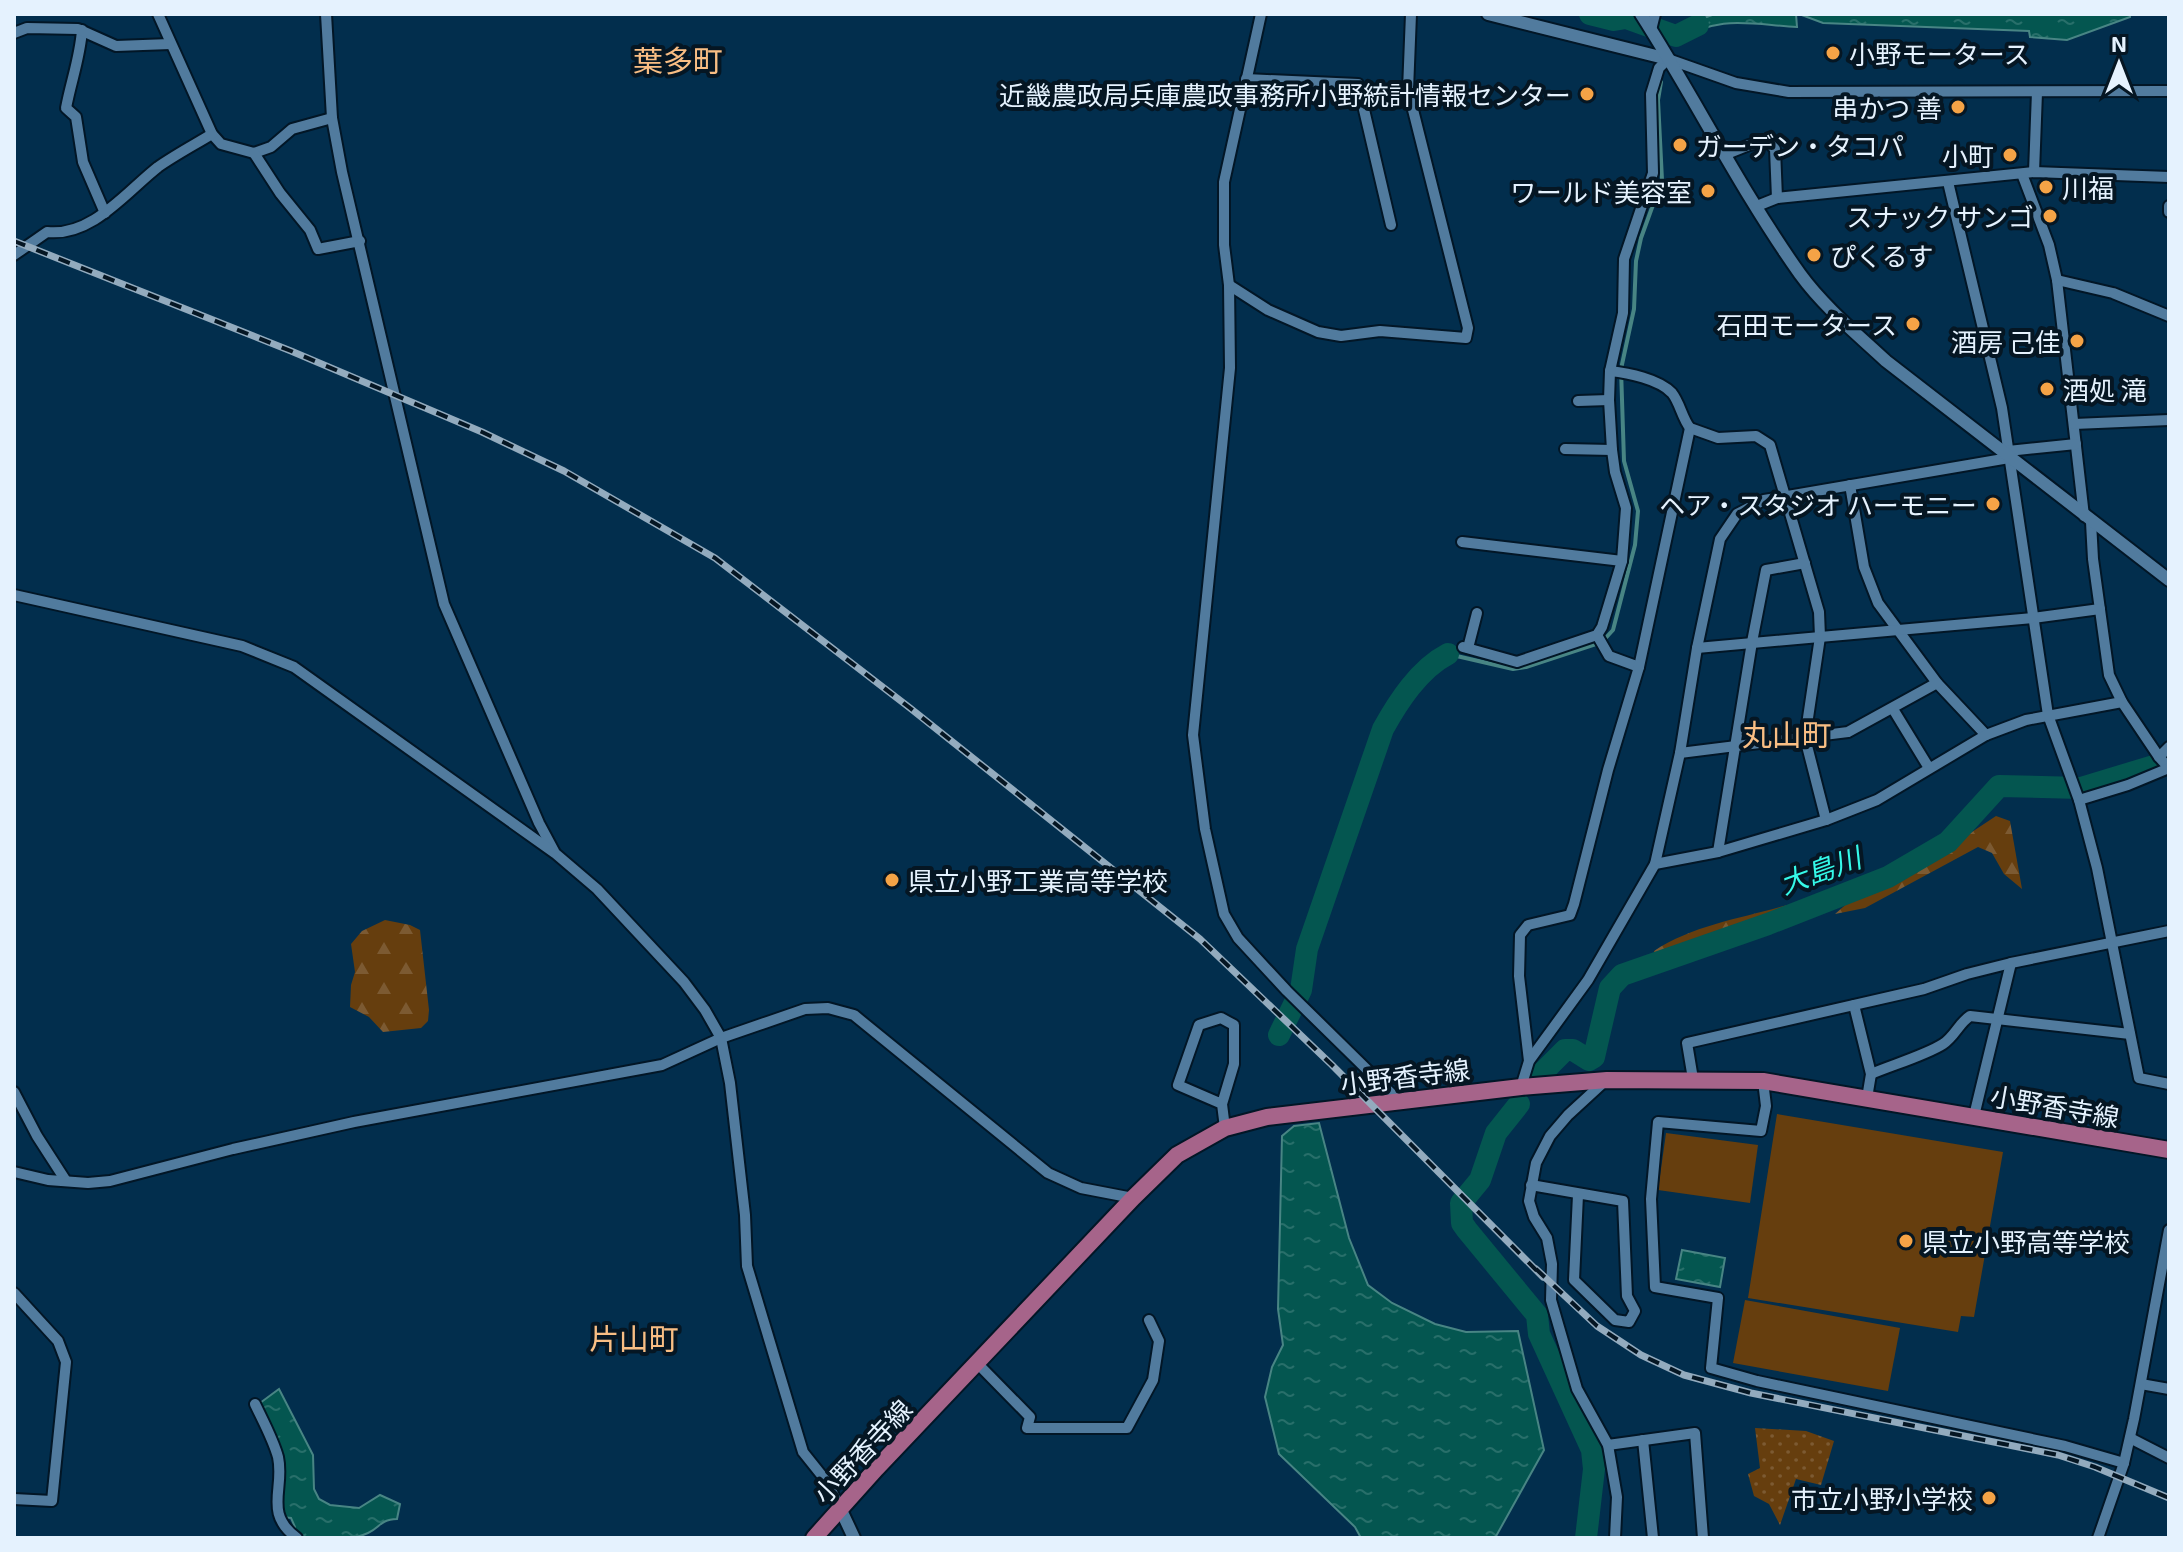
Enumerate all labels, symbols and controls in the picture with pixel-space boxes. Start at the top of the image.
north arrow [2079,24,2159,104]
text: N [2111,30,2127,56]
place label: 小野モータース [1849,38,2030,69]
district label: 葉多町 [633,42,723,78]
marker: 小野モータース [1824,44,1842,62]
place label: 近畿農政局兵庫農政事務所小野統計情報センター [999,79,1571,110]
marker: 近畿農政局兵庫農政事務所小野統計情報センター [1578,85,1596,103]
place label: 串かつ 善 [1832,92,1942,123]
marker: 串かつ 善 [1949,98,1967,116]
place label: ガーデン・タコパ [1696,130,1904,161]
marker: ガーデン・タコパ [1671,136,1689,154]
place label: 小町 [1942,140,1994,171]
marker: 小町 [2001,146,2019,164]
place label: 川福 [2062,172,2114,203]
place label: ワールド美容室 [1510,176,1692,207]
marker: 川福 [2037,178,2055,196]
marker: ワールド美容室 [1699,182,1717,200]
place label: スナック サンゴ [1846,201,2034,232]
marker: スナック サンゴ [2041,207,2059,225]
place label: ぴくるす [1830,240,1933,271]
marker: ぴくるす [1805,246,1823,264]
place label: 石田モータース [1716,309,1897,340]
marker: 石田モータース [1904,315,1922,333]
place label: 酒房 己佳 [1951,326,2061,357]
marker: 酒房 己佳 [2068,332,2086,350]
place label: 酒処 滝 [2063,374,2147,405]
marker: 酒処 滝 [2038,380,2056,398]
place label: ヘア・スタジオ ハーモニー [1659,489,1977,520]
marker: ヘア・スタジオ ハーモニー [1984,495,2002,513]
district label: 丸山町 [1742,716,1832,752]
water label: 大島川 [1775,839,1868,900]
place label: 県立小野工業高等学校 [908,865,1168,896]
marker: 県立小野工業高等学校 [883,871,901,889]
street label: 小野香寺線 [1339,1053,1471,1099]
street label: 小野香寺線 [1988,1079,2122,1133]
place label: 県立小野高等学校 [1922,1226,2130,1257]
marker: 県立小野高等学校 [1897,1232,1915,1250]
district label: 片山町 [589,1320,679,1356]
street label: 小野香寺線 [806,1393,918,1509]
place label: 市立小野小学校 [1791,1483,1973,1514]
marker: 市立小野小学校 [1980,1489,1998,1507]

